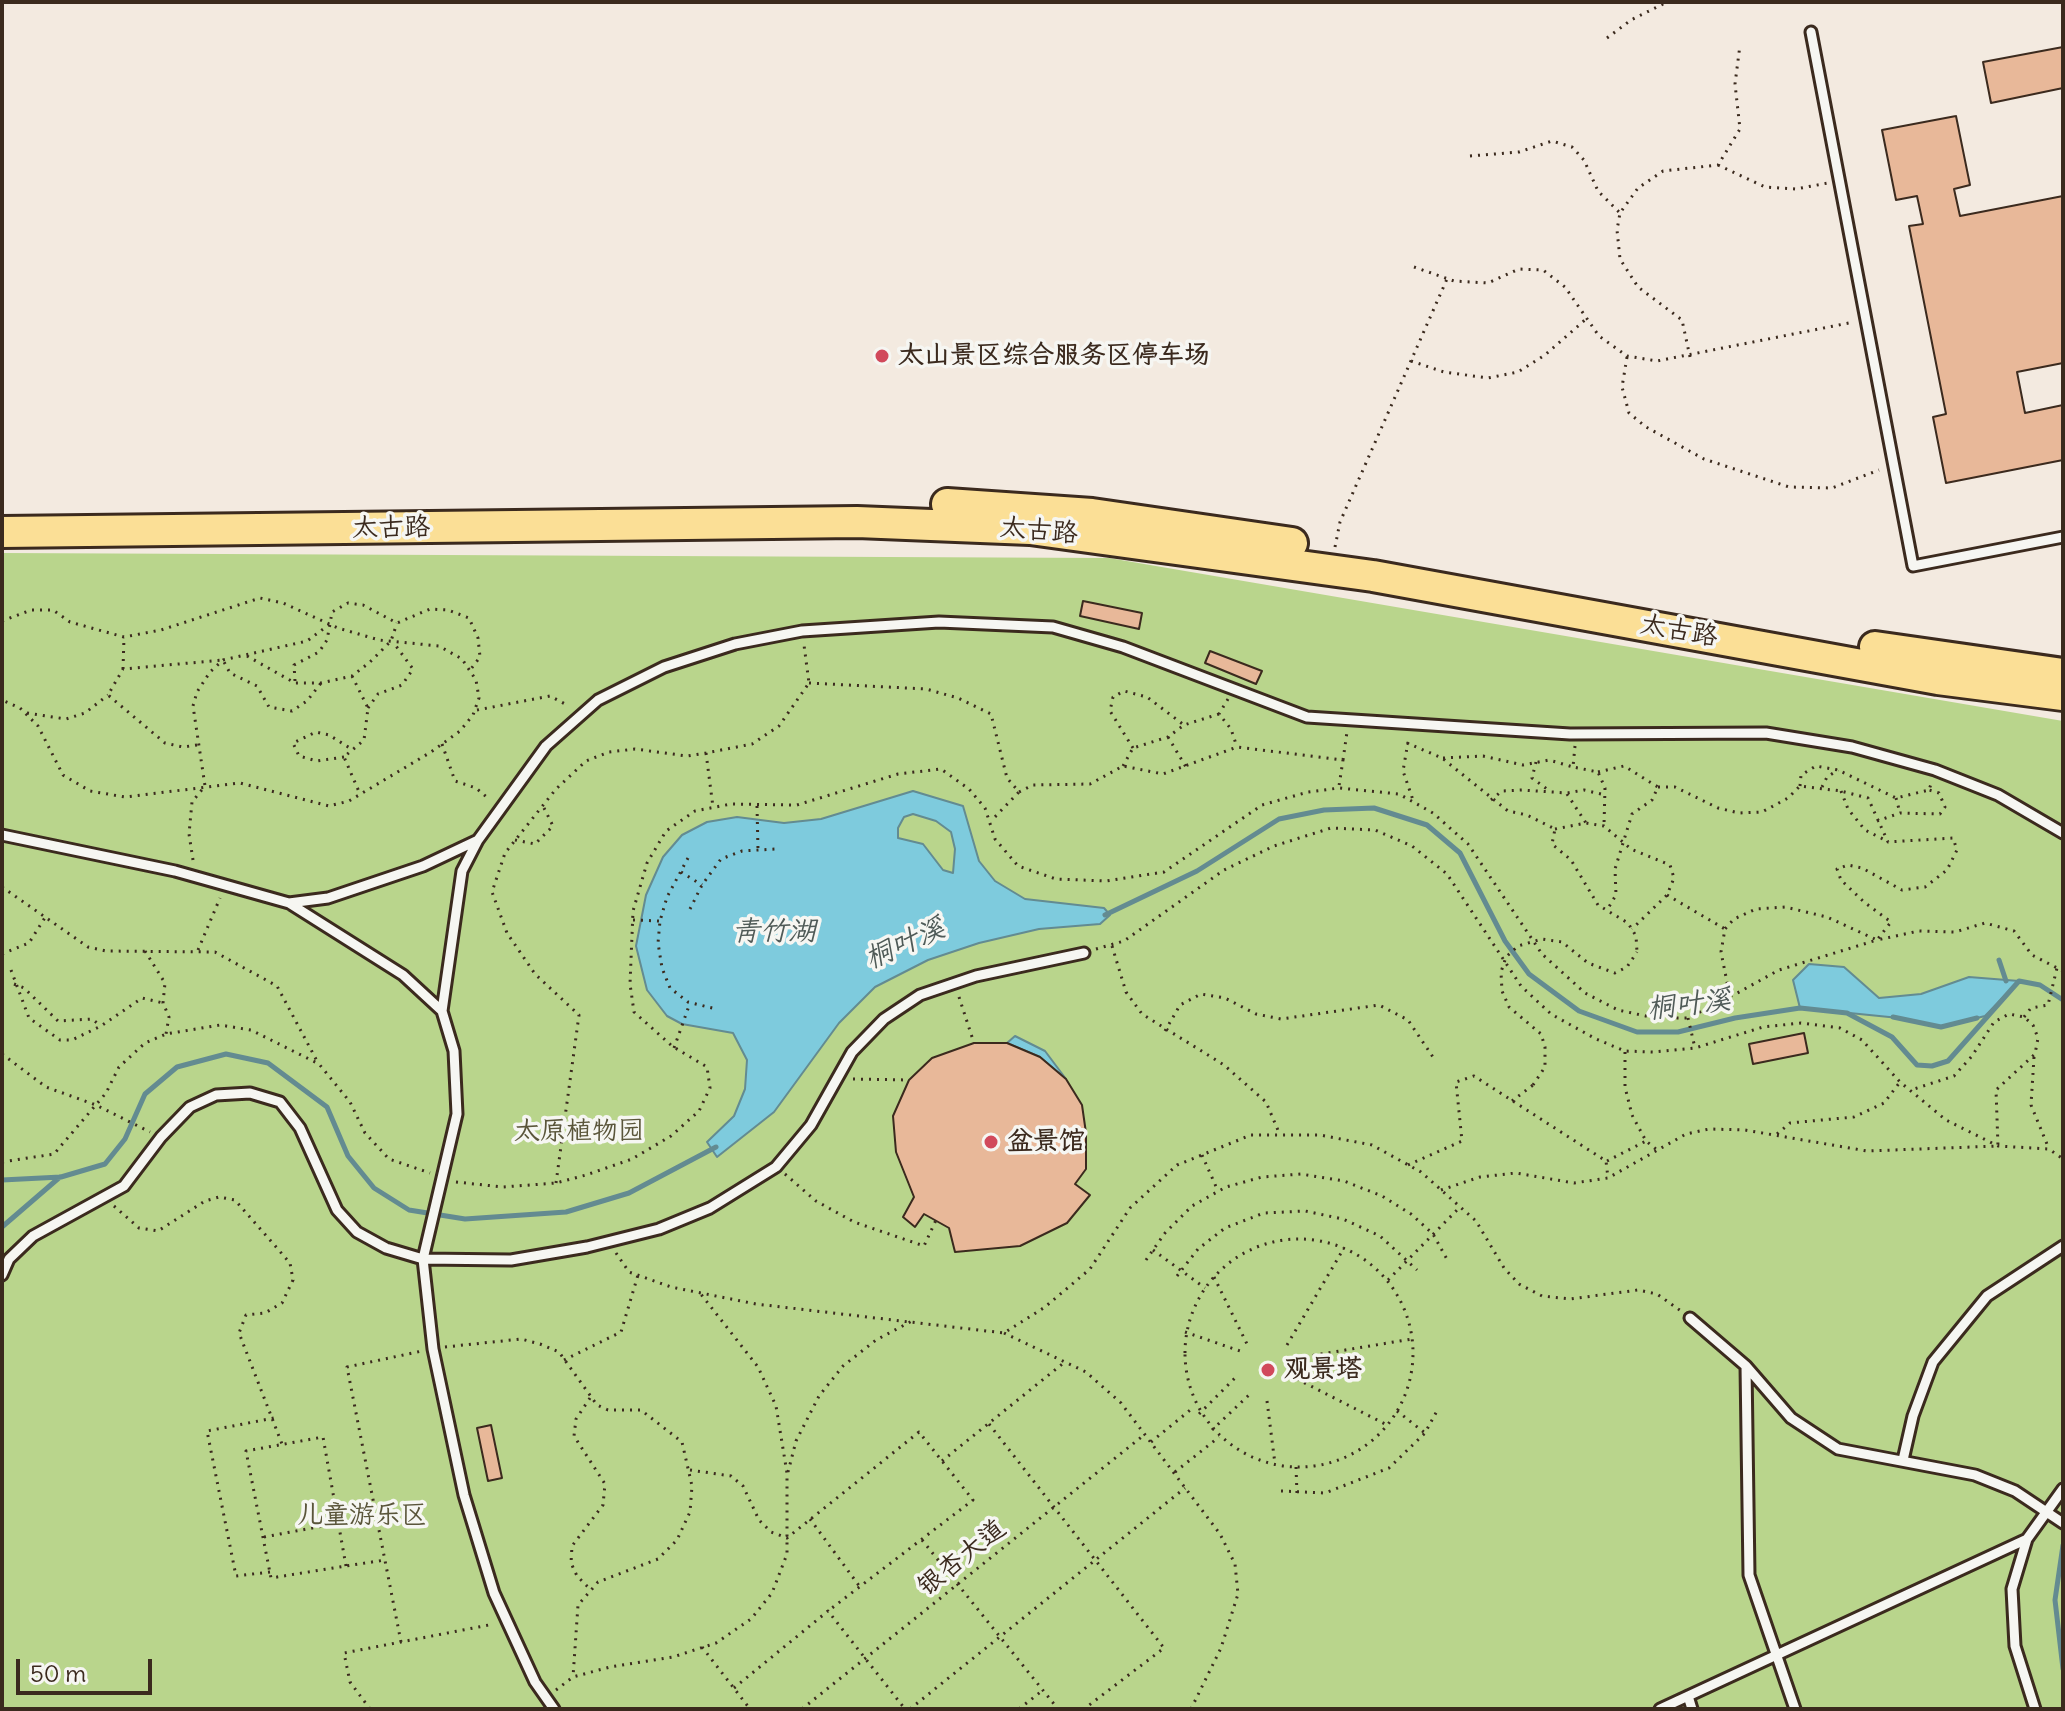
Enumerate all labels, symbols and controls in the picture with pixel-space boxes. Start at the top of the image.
place label: 太山景区综合服务区停车场 [898,340,1210,372]
marker: 太山景区综合服务区停车场 [873,347,891,365]
street label: 太古路 [352,512,430,544]
street label: 太古路 [999,512,1079,550]
street label: 太古路 [1638,609,1720,653]
water label: 桐叶溪 [860,912,950,976]
water label: 青竹湖 [732,915,816,949]
water label: 桐叶溪 [1645,983,1733,1027]
park label: 太原植物园 [514,1116,644,1148]
place label: 盆景馆 [1007,1126,1085,1158]
marker: 盆景馆 [982,1133,1000,1151]
place label: 观景塔 [1284,1354,1362,1386]
marker: 观景塔 [1259,1361,1277,1379]
park label: 儿童游乐区 [297,1500,427,1532]
street label: 银杏大道 [912,1513,1012,1603]
scale bar [20,1643,156,1693]
text: 50 m [30,1658,86,1688]

